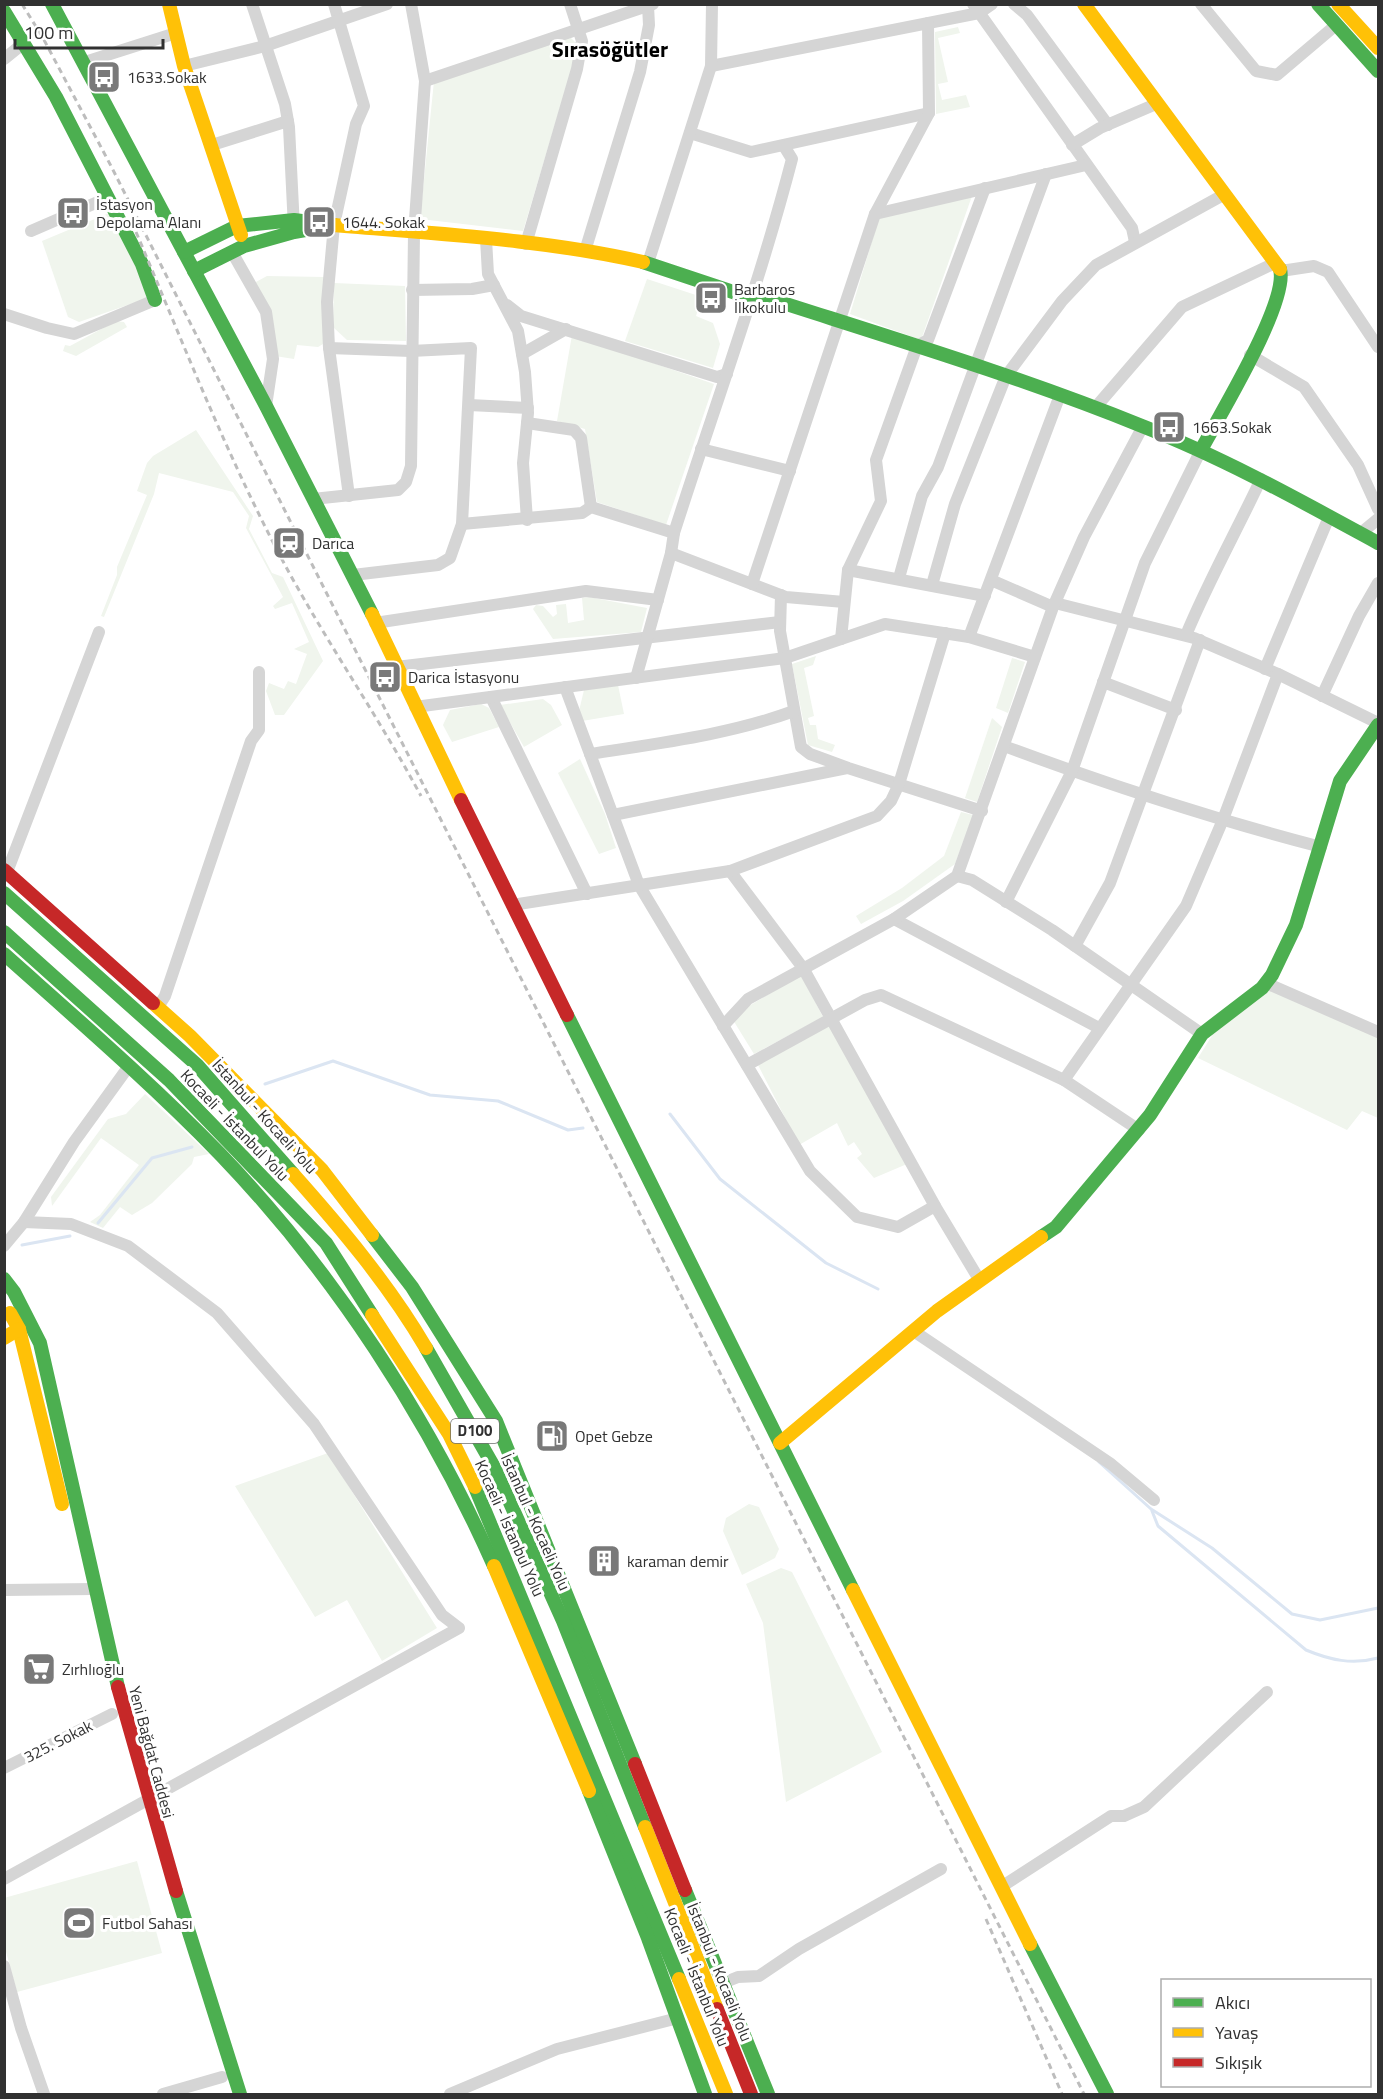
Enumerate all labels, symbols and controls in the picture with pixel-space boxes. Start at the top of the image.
scale bar [15,12,164,50]
text: 100 m [24,19,73,46]
district label: Sırasöğütler [552,32,668,66]
bus stop icon: 1633.Sokak [86,59,122,95]
place label: 1633.Sokak [127,65,207,89]
place label: İstasyon Depolama Alanı [96,192,201,234]
bus stop icon: İstasyon Depolama Alanı [55,195,91,231]
bus stop icon: 1644. Sokak [301,204,337,240]
place label: 1644. Sokak [342,210,426,234]
place label: Barbaros İlkokulu [734,277,795,319]
bus stop icon: Barbaros İlkokulu [693,280,729,316]
bus stop icon: 1663.Sokak [1151,409,1187,445]
place label: 1663.Sokak [1192,415,1272,439]
station icon: Darıca [271,525,307,561]
place label: Darıca [312,531,354,555]
bus stop icon: Darica İstasyonu [367,659,403,695]
place label: Darica İstasyonu [408,665,519,689]
street label: İstanbul - Kocaeli Yolu [207,1053,323,1179]
street label: Kocaeli - İstanbul Yolu [175,1064,295,1186]
fuel station icon: Opet Gebze [534,1418,570,1454]
road number: D100 [451,1419,499,1443]
place label: Opet Gebze [575,1424,653,1448]
street label: İstanbul - Kocaeli Yolu [495,1450,577,1594]
street label: Kocaeli - İstanbul Yolu [469,1456,551,1600]
building icon: karaman demir [586,1543,622,1579]
place label: karaman demir [627,1549,729,1573]
supermarket icon: Zırhlıoğlu [21,1651,57,1687]
place label: Zırhlıoğlu [62,1657,124,1681]
street label: Yeni Bağdat Caddesi [123,1683,181,1821]
street label: 325. Sokak [19,1713,97,1769]
street label: İstanbul - Kocaeli Yolu [681,1899,759,2045]
street label: Kocaeli - İstanbul Yolu [658,1904,736,2050]
sports icon: Futbol Sahası [61,1905,97,1941]
place label: Futbol Sahası [102,1911,193,1935]
legend [1161,1979,1371,2087]
text: Akıcı [1215,1989,1250,2016]
text: Yavaş [1215,2019,1258,2046]
text: Sıkışık [1215,2049,1263,2076]

